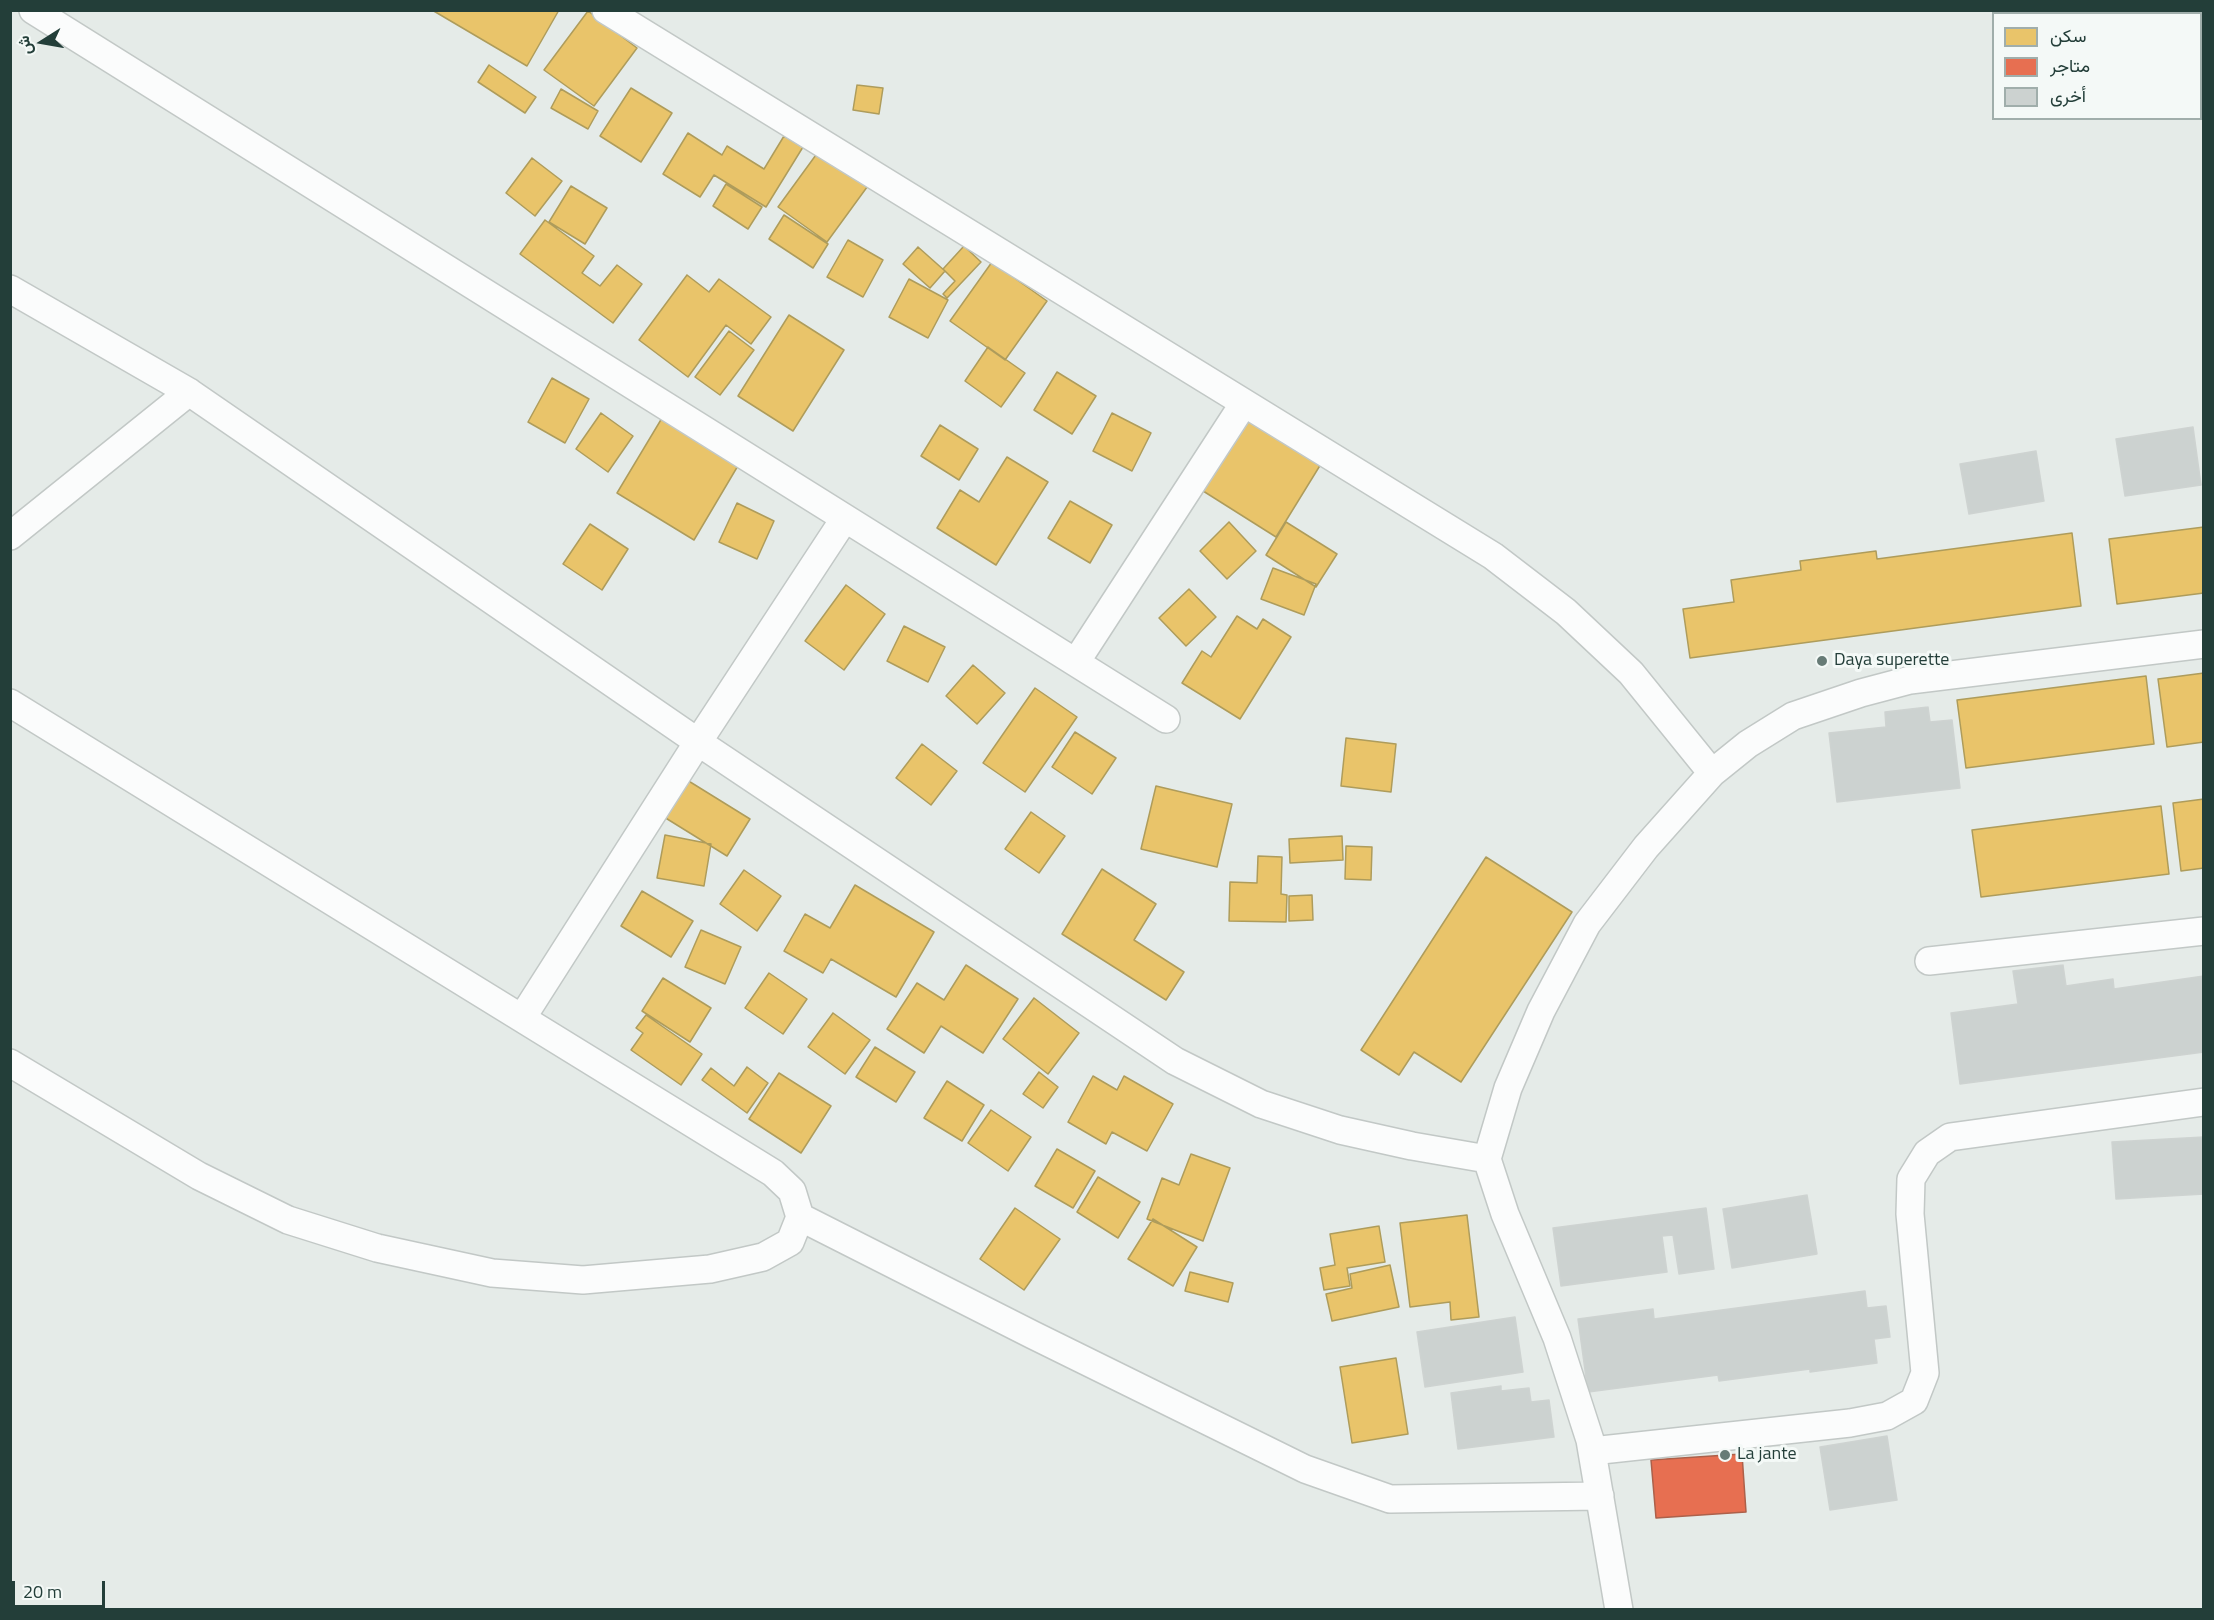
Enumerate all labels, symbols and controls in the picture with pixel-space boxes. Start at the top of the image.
north arrow [12,12,72,72]
legend [1992,12,2202,120]
text: سكن [2050,22,2086,49]
text: ش [11,34,38,57]
text: متاجر [2050,52,2090,79]
text: أخرى [2050,82,2086,109]
place label: Daya superette [1834,650,1949,672]
marker: Daya superette [1815,654,1829,668]
place label: La jante [1737,1444,1797,1466]
marker: La jante [1718,1448,1732,1462]
scale bar [15,1569,108,1607]
text: 20 m [23,1578,62,1605]

